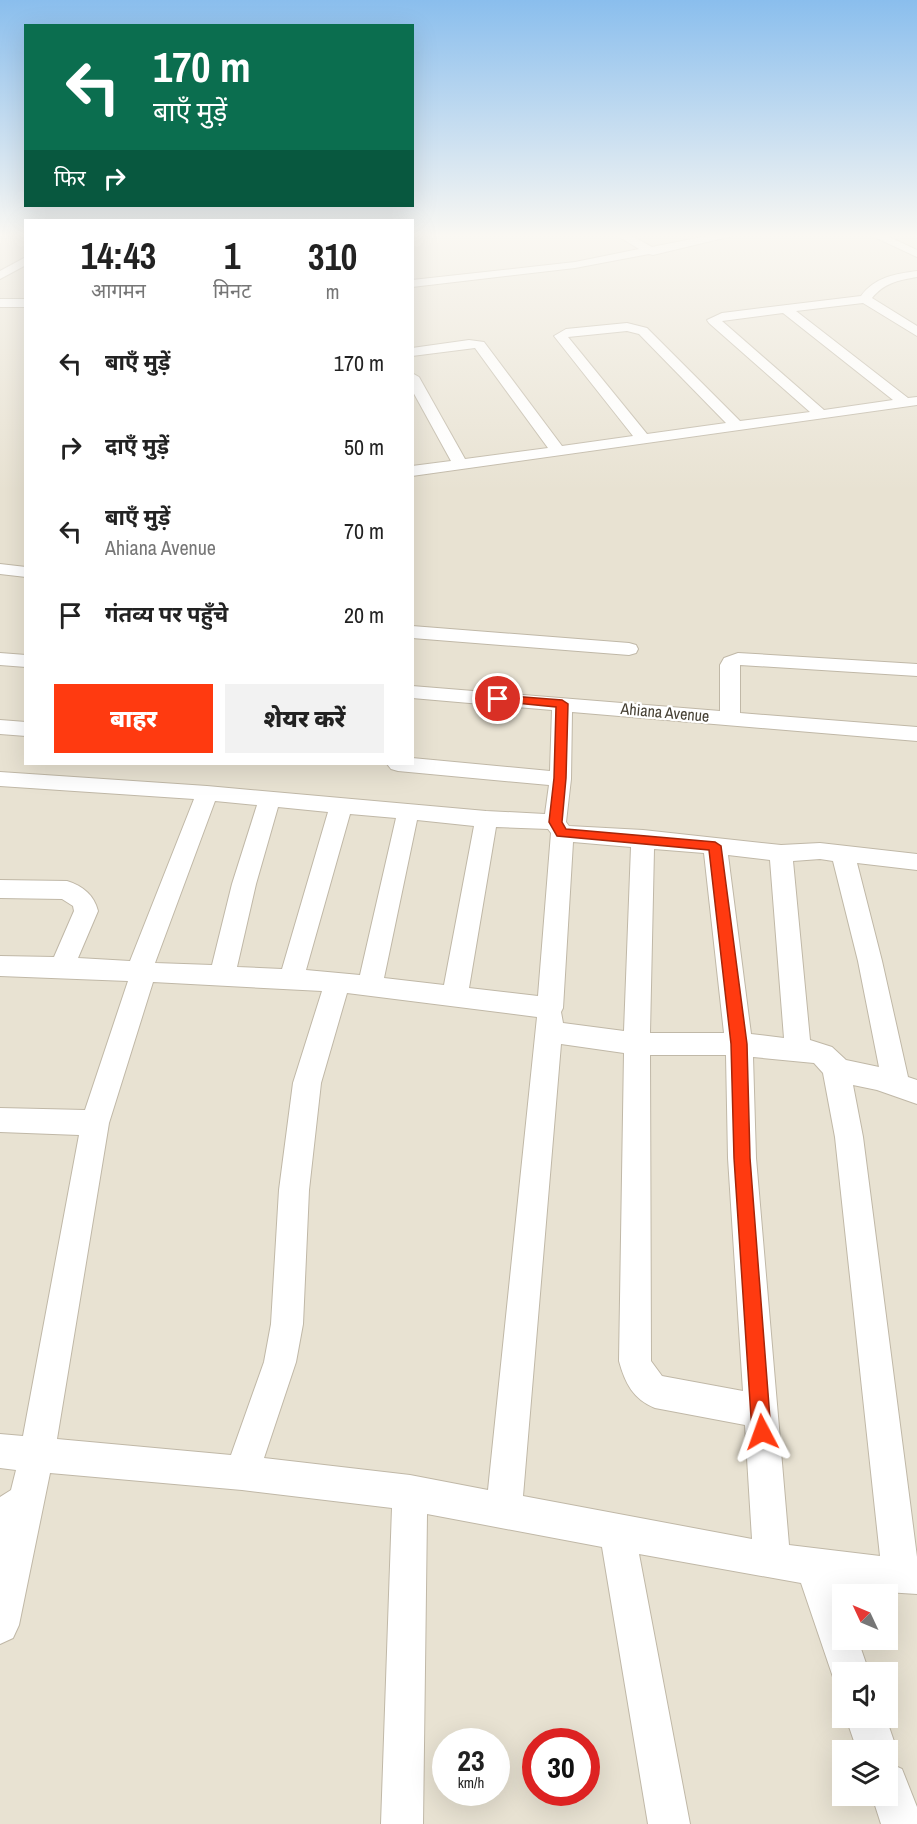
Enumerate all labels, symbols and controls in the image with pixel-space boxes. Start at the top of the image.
text: 170 m [153,39,251,95]
icon: left [54,48,132,126]
text: बाएँ मुड़ें [153,93,227,129]
icon: right [98,162,131,195]
text: फिर [54,163,86,193]
text: 14:43 [81,232,156,280]
text: 1 [224,232,240,280]
text: 310 [308,233,357,281]
text: आगमन [91,277,146,304]
text: मिनट [213,277,251,304]
text: m [326,278,339,305]
icon: left [54,347,87,380]
text: बाएँ मुड़ें [105,347,170,377]
text: 170 m [334,348,384,378]
icon: right [54,431,87,464]
text: दाएँ मुड़ें [105,431,169,461]
text: 50 m [344,432,384,462]
text: बाएँ मुड़ें [105,502,170,532]
icon: left [54,515,87,548]
text: 70 m [344,516,384,546]
text: Ahiana Avenue [105,534,216,561]
icon: arrive [54,599,87,632]
text: गंतव्य पर पहुँचे [105,599,228,629]
text: 20 m [344,600,384,630]
pin [472,673,523,724]
icon: arrive [481,682,514,715]
button: बाहर [54,684,213,753]
button: शेयर करें [225,684,384,753]
street label: Ahiana Avenue [619,697,710,727]
position arrow [730,1400,794,1464]
north arrow [832,1584,898,1650]
map controls [832,1584,898,1806]
button: sound [832,1662,898,1728]
speed limit sign: 30 [522,1728,600,1806]
text: 23 [457,1740,485,1780]
button: layers [832,1740,898,1806]
text: km/h [458,1772,484,1793]

